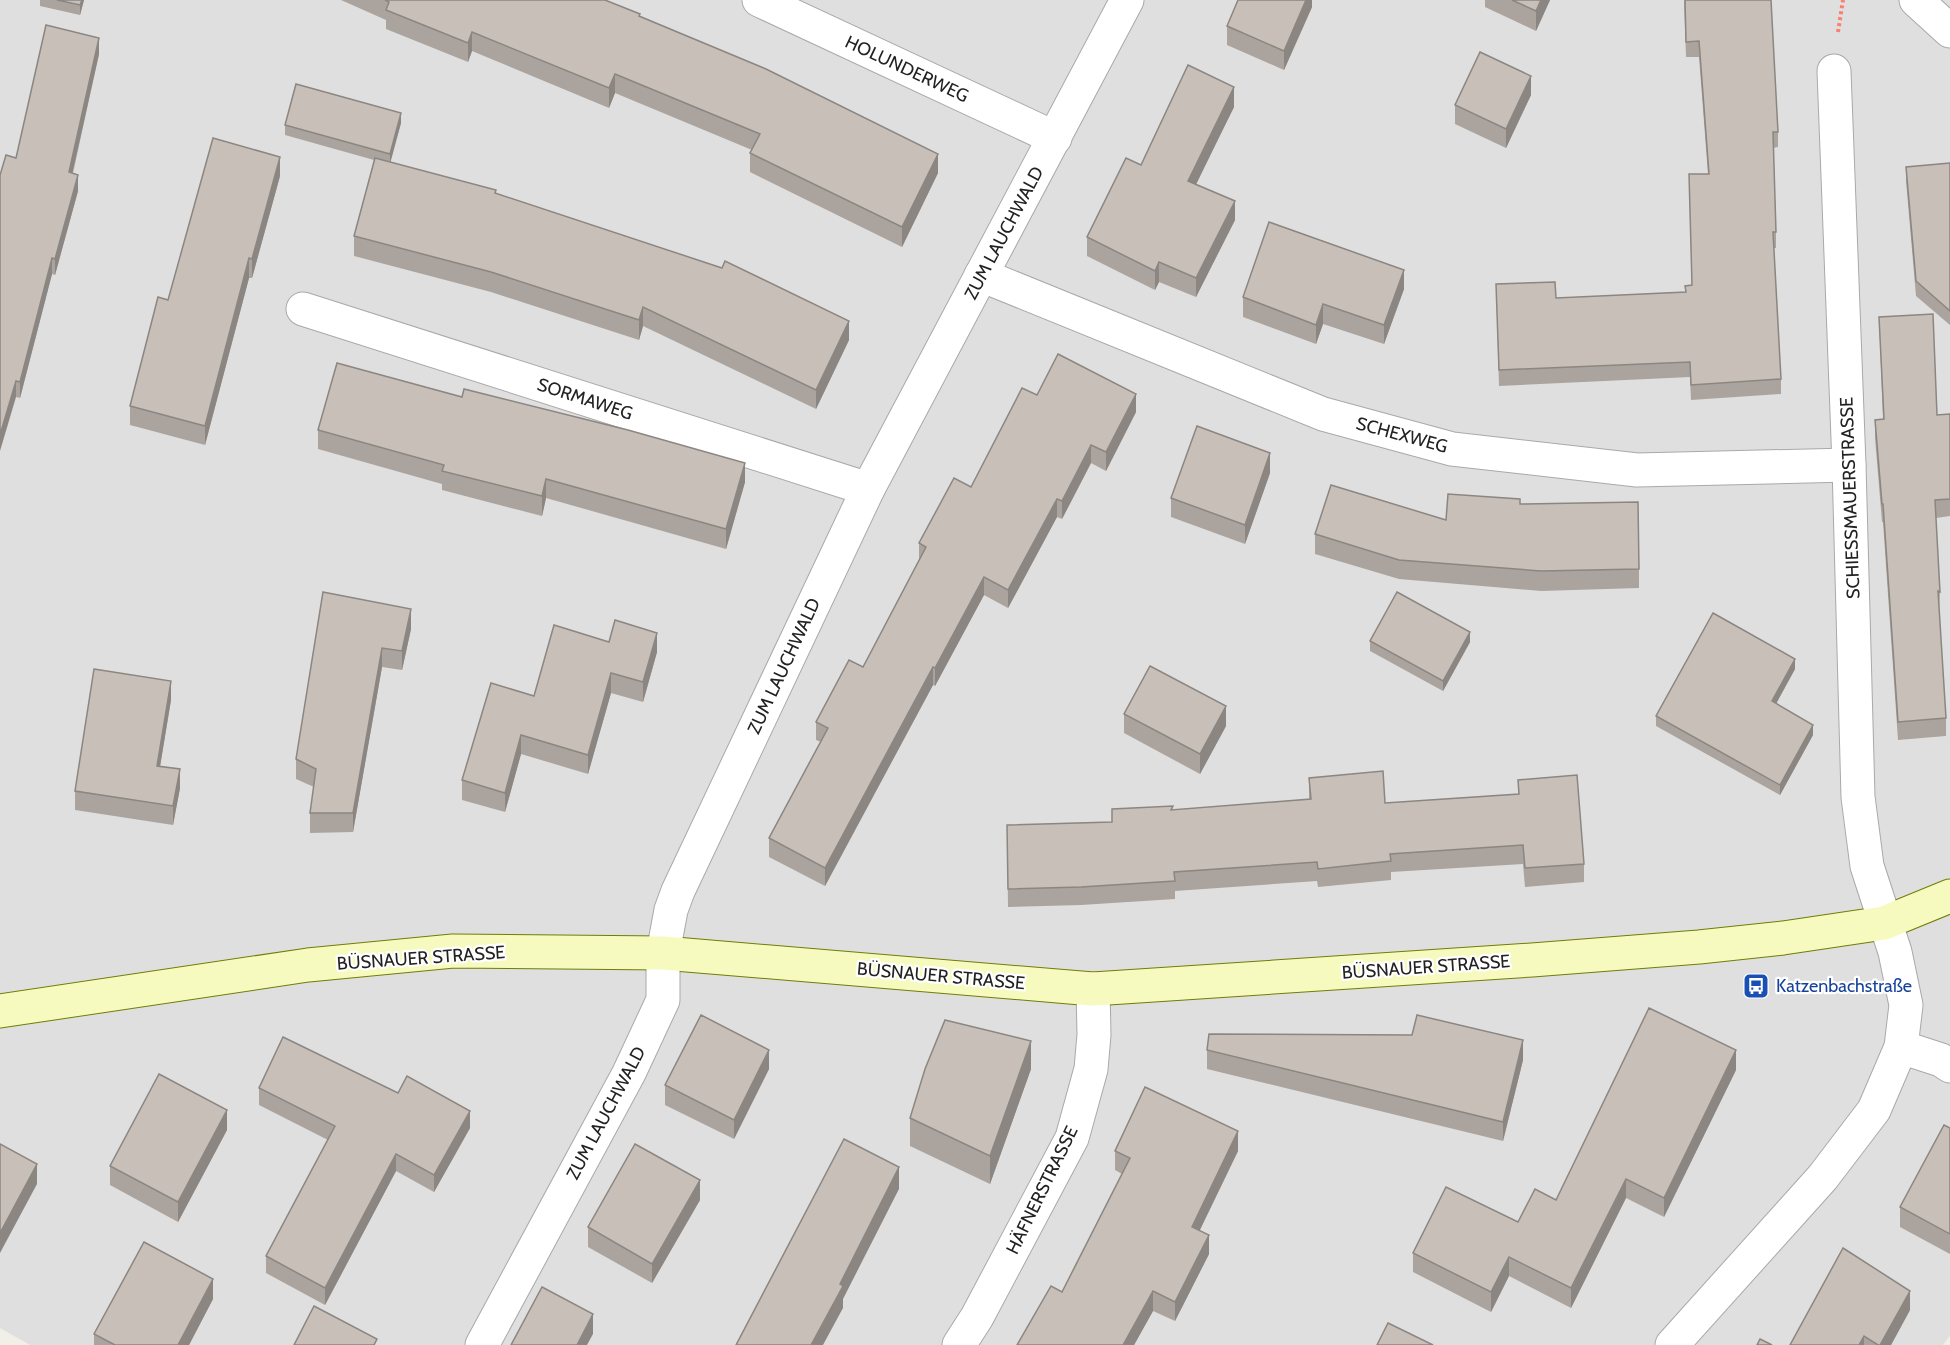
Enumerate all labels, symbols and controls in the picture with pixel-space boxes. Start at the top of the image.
street label: HOLUNDERWEG [842,31,972,107]
street label: ZUM LAUCHWALD [960,163,1048,303]
street label: SORMAWEG [534,373,636,425]
street label: SCHIESSMAUERSTRASSE [1835,397,1865,599]
street label: SCHEXWEG [1354,412,1450,458]
street label: ZUM LAUCHWALD [743,594,825,738]
street label: BÜSNAUER STRASSE [336,941,506,975]
street label: BÜSNAUER STRASSE [1341,950,1511,984]
street label: BÜSNAUER STRASSE [856,958,1026,994]
bus stop icon: Katzenbachstraße [1741,971,1771,1001]
place label: Katzenbachstraße [1776,975,1912,997]
street label: ZUM LAUCHWALD [562,1043,650,1183]
street label: HÄFNERSTRASSE [1001,1122,1083,1258]

